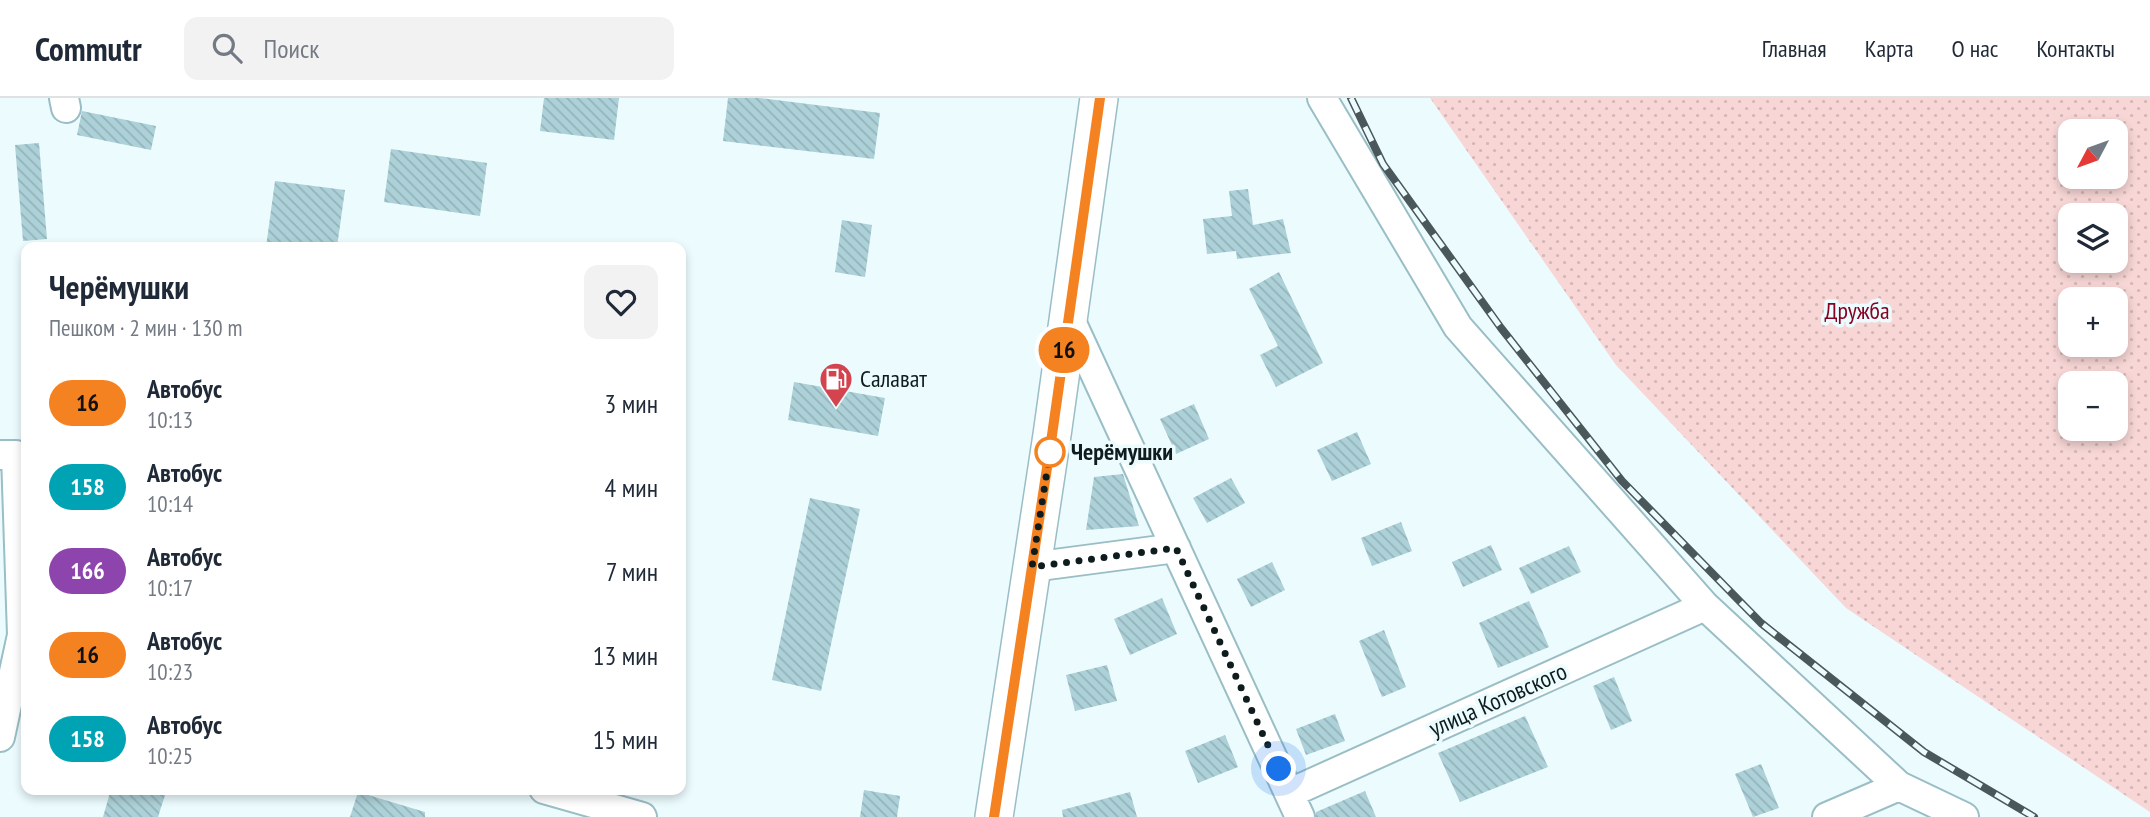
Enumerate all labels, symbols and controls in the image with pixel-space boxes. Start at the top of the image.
search box [184,17,674,80]
text: Commutr [35,27,142,70]
icon: search [208,29,246,67]
text: Поиск [264,32,319,65]
text: Главная [1762,33,1827,64]
text: Карта [1865,33,1914,64]
text: О нас [1952,33,1998,64]
text: Контакты [2036,33,2115,64]
north arrow [2058,119,2128,189]
map controls [2058,119,2128,441]
button: layers [2058,203,2128,273]
text: Черёмушки [49,265,189,308]
button: heart [584,265,658,339]
button: + [2058,287,2128,357]
park label: Дружба [1824,295,1890,326]
text: Пешком · 2 мин · 130 m [49,313,242,342]
line badge: 16 [1032,327,1096,373]
text: 16 [1053,334,1075,365]
fuel station icon: Салават [817,360,855,409]
place label: Салават [860,363,927,394]
button: − [2058,371,2128,441]
text: Автобус [147,372,222,405]
text: 16 [76,387,99,418]
text: 3 мин [605,387,658,420]
text: 10:13 [147,405,193,434]
place label: Черёмушки [1071,436,1173,467]
marker: Черёмушки [1035,437,1065,467]
text: Автобус [147,456,222,489]
text: 158 [70,471,105,502]
text: 4 мин [605,471,658,504]
text: 10:14 [147,489,193,518]
text: Автобус [147,540,222,573]
text: 166 [70,555,105,586]
text: 7 мин [606,555,658,588]
text: 10:17 [147,573,193,602]
text: Автобус [147,624,222,657]
text: 16 [76,639,99,670]
text: 13 мин [593,639,658,672]
street label: улица Котовского [1424,655,1572,744]
text: 10:23 [147,657,193,686]
text: Автобус [147,708,222,741]
text: 158 [70,723,105,754]
text: 15 мин [593,723,658,756]
text: 10:25 [147,741,193,770]
your location [1261,751,1296,786]

